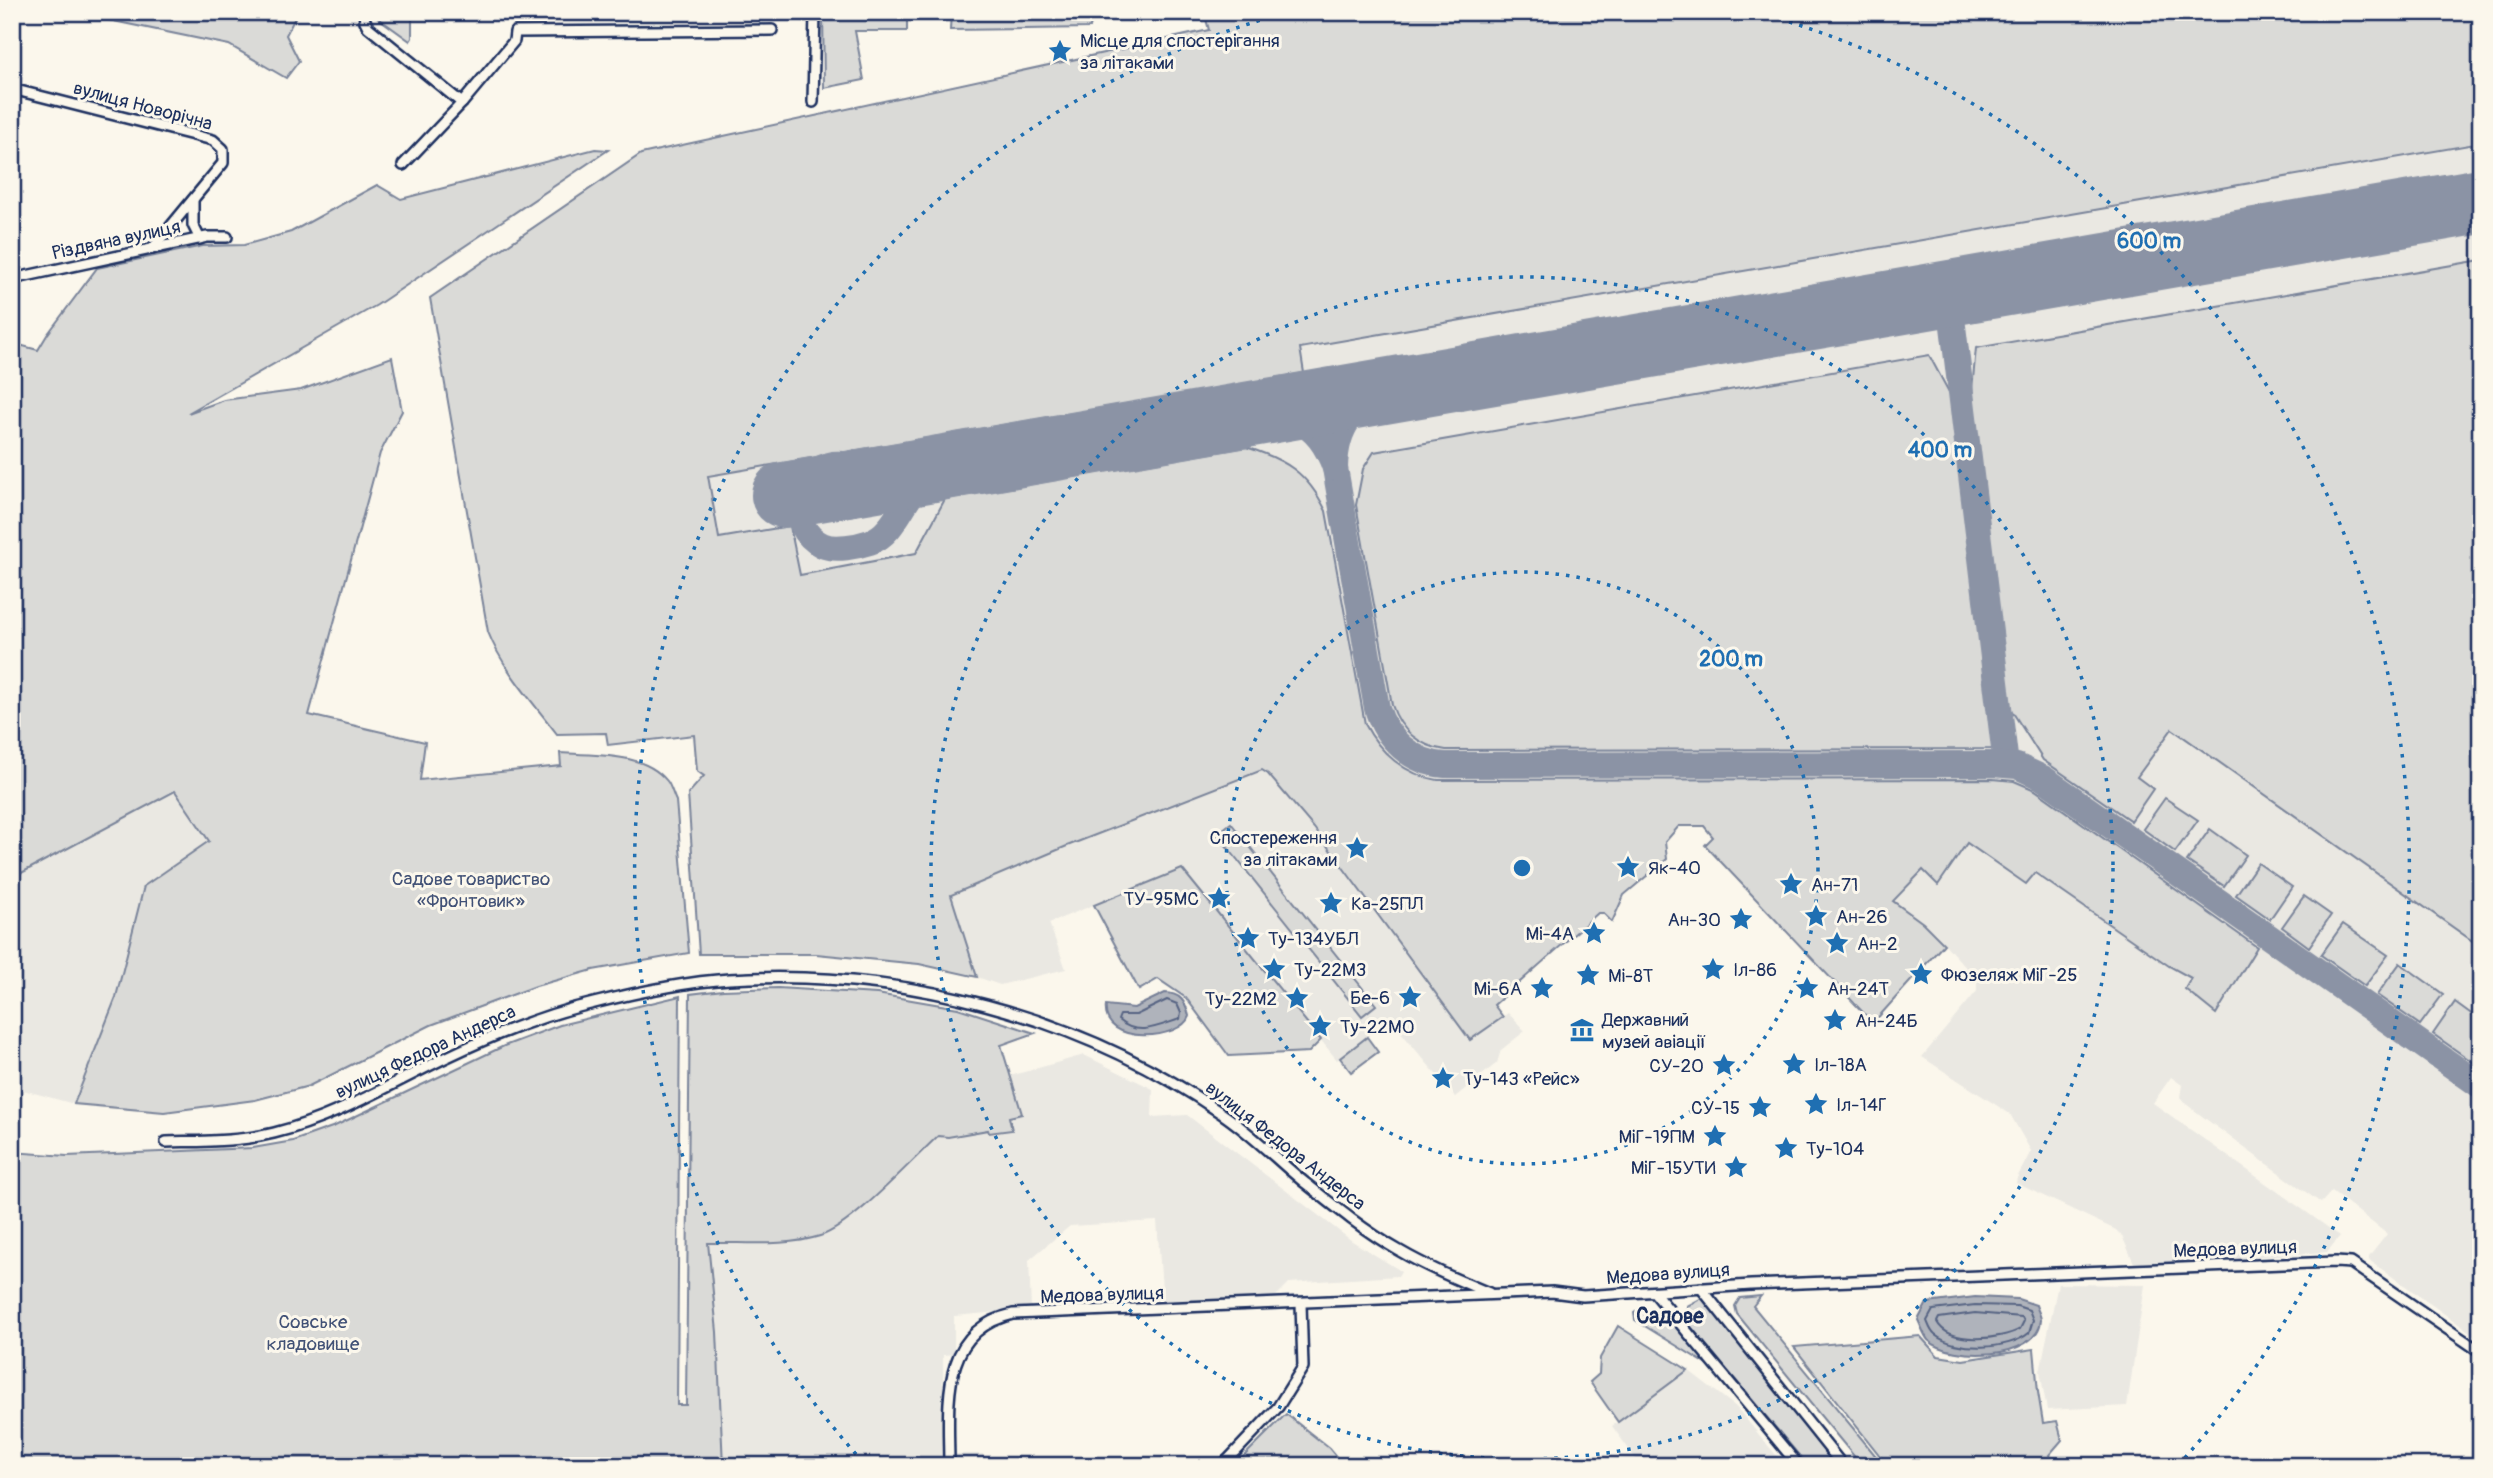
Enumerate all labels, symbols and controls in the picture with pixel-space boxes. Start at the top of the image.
place label: Місце для спостерігання за літаками [1080,29,1280,75]
place icon: Місце для спостерігання за літаками [1046,37,1074,65]
street label: вулиця Новорічна [71,76,215,136]
street label: Різдвяна вулиця [50,215,183,265]
text: 600 m [2117,228,2181,255]
text: 400 m [1908,437,1972,464]
text: 200 m [1699,646,1763,673]
place label: Спостереження за літаками [1209,826,1338,872]
place icon: Спостереження за літаками [1343,834,1371,862]
place icon: Як-40 [1614,853,1642,881]
centre of rings [1510,856,1534,880]
place label: Як-40 [1648,856,1701,880]
park label: Садове товариство «Фронтовик» [392,867,550,913]
place icon: Ан-71 [1777,870,1805,898]
place label: Ан-71 [1811,873,1858,897]
place icon: ТУ-95МС [1205,884,1233,912]
place label: ТУ-95МС [1123,887,1199,911]
place icon: Ка-25ПЛ [1317,889,1345,917]
place label: Ка-25ПЛ [1351,892,1423,916]
place icon: Ан-26 [1802,902,1830,930]
place icon: Ан-30 [1727,905,1755,933]
place label: Ан-26 [1836,905,1888,929]
place label: Ан-30 [1668,908,1721,932]
place icon: Мі-4А [1580,919,1608,947]
place label: Мі-4А [1525,922,1574,946]
place icon: Ту-134УБЛ [1234,924,1262,952]
place label: Ту-134УБЛ [1268,927,1359,951]
place icon: Ан-2 [1823,929,1851,957]
place label: Ан-2 [1857,932,1898,956]
place icon: Ту-22М3 [1260,955,1288,983]
place icon: Іл-86 [1699,955,1727,983]
place label: Ту-22М3 [1294,958,1366,982]
place label: Іл-86 [1733,958,1777,982]
place icon: Фюзеляж МіГ-25 [1907,960,1935,988]
place icon: Мі-8Т [1574,961,1602,989]
place label: Фюзеляж МіГ-25 [1941,963,2077,987]
place label: Мі-8Т [1608,964,1653,988]
place icon: Мі-6А [1528,974,1556,1002]
place icon: Ан-24Т [1793,974,1821,1002]
place label: Мі-6А [1473,977,1522,1001]
place label: Ан-24Т [1827,977,1889,1001]
place icon: Бе-6 [1396,983,1424,1011]
place icon: Ту-22М2 [1283,984,1311,1012]
place label: Бе-6 [1350,986,1390,1010]
place label: Ту-22М2 [1205,987,1277,1011]
street label: вулиця Федора Андерса [331,999,520,1104]
place icon: Ан-24Б [1821,1006,1849,1034]
place label: Державний музей авіації [1601,1008,1707,1054]
place label: Ан-24Б [1855,1009,1918,1033]
place icon: Ту-22М0 [1306,1012,1334,1040]
place label: Ту-22М0 [1340,1015,1415,1039]
museum icon: Державний музей авіації [1568,1016,1596,1044]
place icon: Іл-18А [1780,1050,1808,1078]
place icon: СУ-20 [1710,1051,1738,1079]
place label: Іл-18А [1814,1053,1867,1077]
place label: СУ-20 [1649,1054,1704,1078]
place icon: Ту-143 «Рейс» [1429,1064,1457,1092]
place label: Ту-143 «Рейс» [1463,1067,1580,1091]
street label: вулиця Федора Андерса [1201,1076,1370,1216]
place icon: Іл-14Г [1802,1090,1830,1118]
place icon: СУ-15 [1746,1093,1774,1121]
place label: Іл-14Г [1836,1093,1887,1117]
place label: СУ-15 [1691,1096,1740,1120]
place icon: МіГ-19ПМ [1701,1122,1729,1150]
place label: МіГ-19ПМ [1618,1125,1695,1149]
place icon: Ту-104 [1772,1134,1800,1162]
place label: Ту-104 [1806,1137,1864,1161]
place icon: МіГ-15УТИ [1722,1153,1750,1181]
place label: МіГ-15УТИ [1631,1156,1716,1180]
street label: Медова вулиця [2173,1235,2297,1263]
street label: Медова вулиця [1606,1258,1731,1290]
street label: Медова вулиця [1040,1281,1164,1309]
district label: Садове [1636,1303,1704,1330]
park label: Совське кладовище [267,1310,360,1356]

